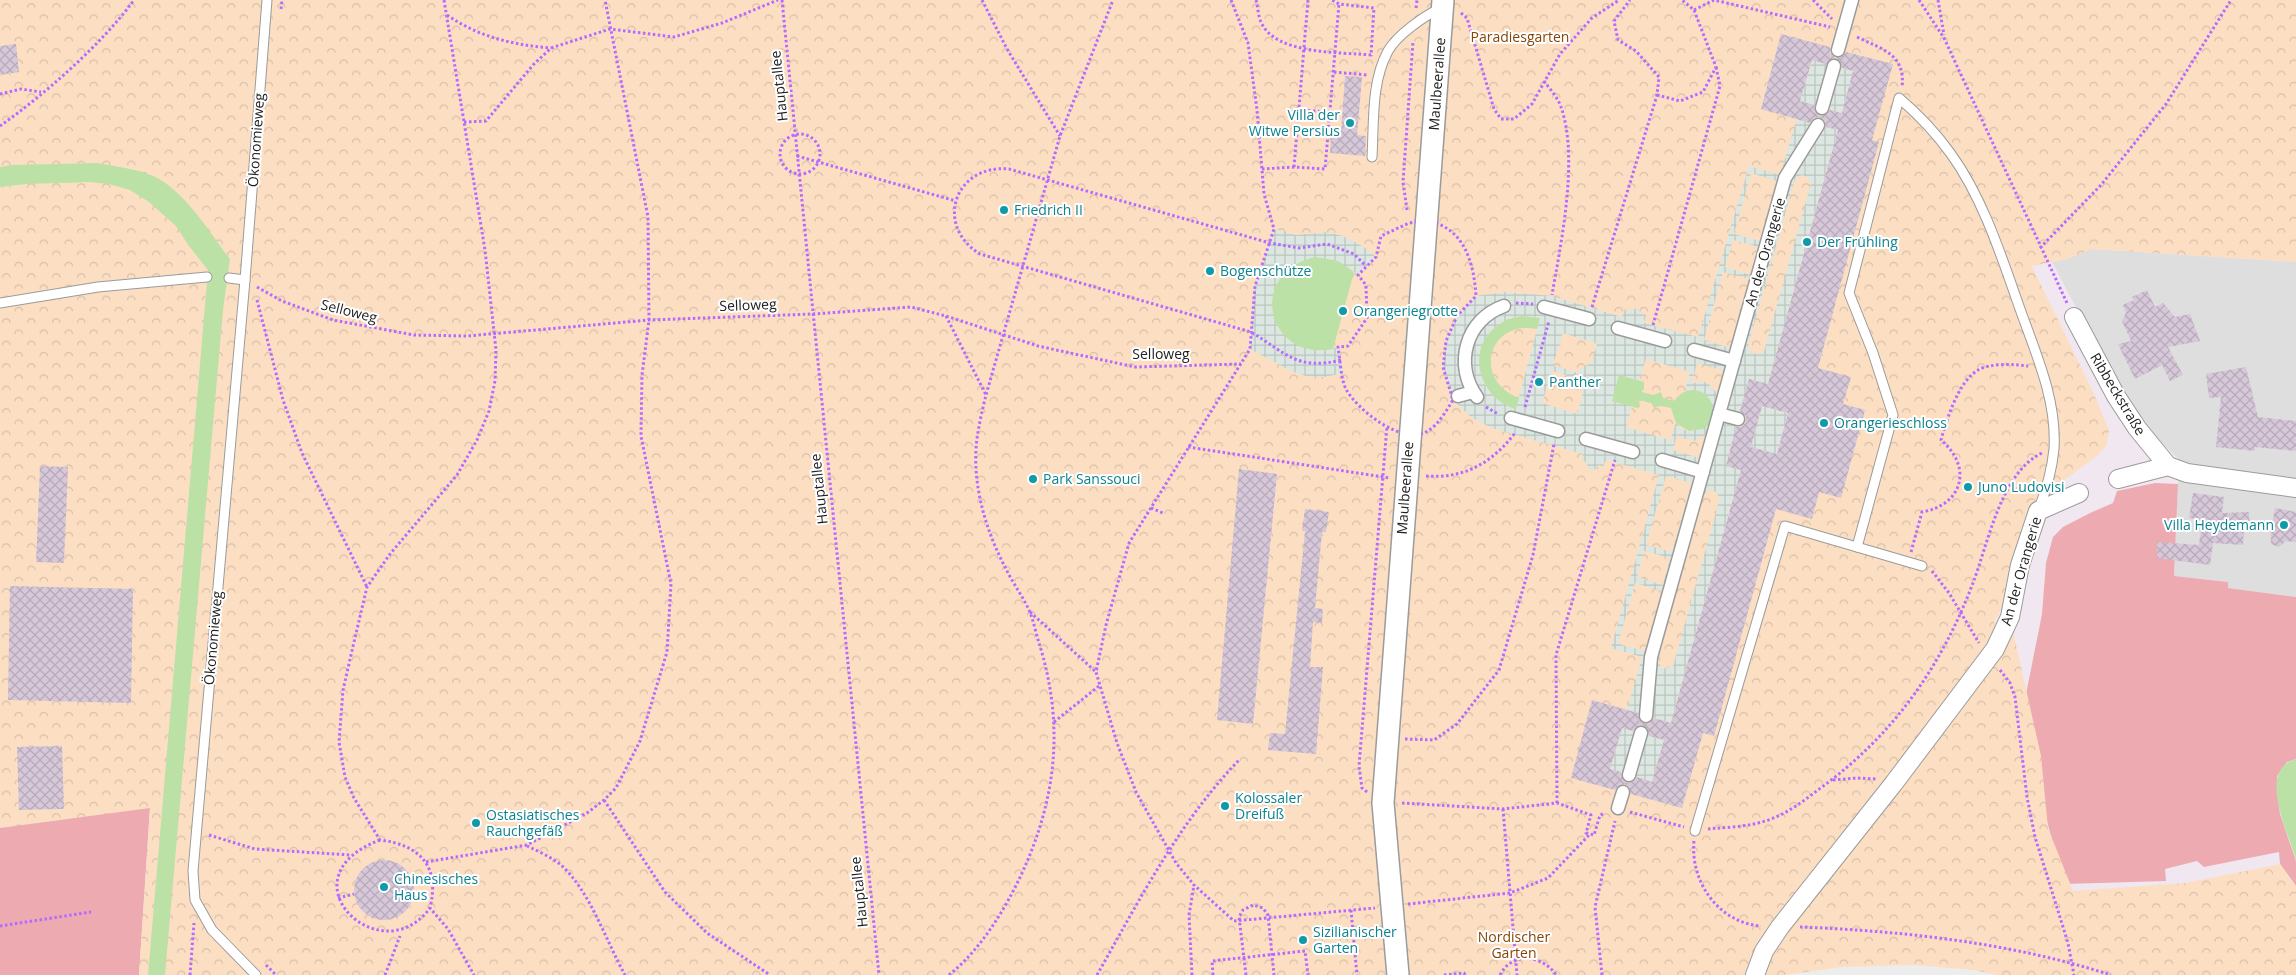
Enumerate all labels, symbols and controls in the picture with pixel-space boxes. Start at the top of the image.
park label: Paradiesgarten [1471,27,1569,46]
street label: Maulbeerallee [1424,37,1449,131]
street label: Hauptallee [765,50,792,122]
street label: Ökonomieweg [243,92,268,188]
place label: Villa der Witwe Persius [1249,105,1340,140]
marker: Villa der Witwe Persius [1344,117,1356,129]
street label: An der Orangerie [1740,195,1789,309]
place label: Friedrich II [1014,200,1083,219]
marker: Friedrich II [998,204,1010,216]
place label: Der Frühling [1817,232,1898,251]
marker: Der Frühling [1801,236,1813,248]
place label: Bogenschütze [1220,261,1312,280]
marker: Bogenschütze [1204,265,1216,277]
street label: Selloweg [319,294,380,327]
street label: Selloweg [719,294,777,315]
place label: Orangeriegrotte [1353,301,1458,320]
marker: Orangeriegrotte [1337,305,1349,317]
street label: Selloweg [1132,344,1190,363]
street label: Ribbeckstraße [2086,349,2151,439]
place label: Panther [1549,372,1601,391]
marker: Panther [1533,376,1545,388]
place label: Orangerieschloss [1834,413,1947,432]
marker: Orangerieschloss [1818,417,1830,429]
street label: Maulbeerallee [1392,441,1417,535]
street label: Hauptallee [805,453,832,525]
place label: Park Sanssouci [1043,469,1141,488]
marker: Park Sanssouci [1027,473,1039,485]
place label: Juno Ludovisi [1976,477,2065,496]
marker: Juno Ludovisi [1962,481,1974,493]
street label: An der Orangerie [1996,514,2045,628]
place label: Villa Heydemann [2164,515,2274,534]
marker: Villa Heydemann [2278,519,2290,531]
street label: Ökonomieweg [199,590,226,686]
place label: Kolossaler Dreifuß [1235,788,1302,823]
marker: Kolossaler Dreifuß [1219,800,1231,812]
place label: Ostasiatisches Rauchgefäß [486,805,580,840]
marker: Ostasiatisches Rauchgefäß [470,817,482,829]
street label: Hauptallee [845,856,872,928]
place label: Chinesisches Haus [394,869,478,904]
marker: Chinesisches Haus [378,881,390,893]
place label: Sizilianischer Garten [1313,922,1397,957]
park label: Nordischer Garten [1478,927,1550,962]
marker: Sizilianischer Garten [1297,934,1309,946]

